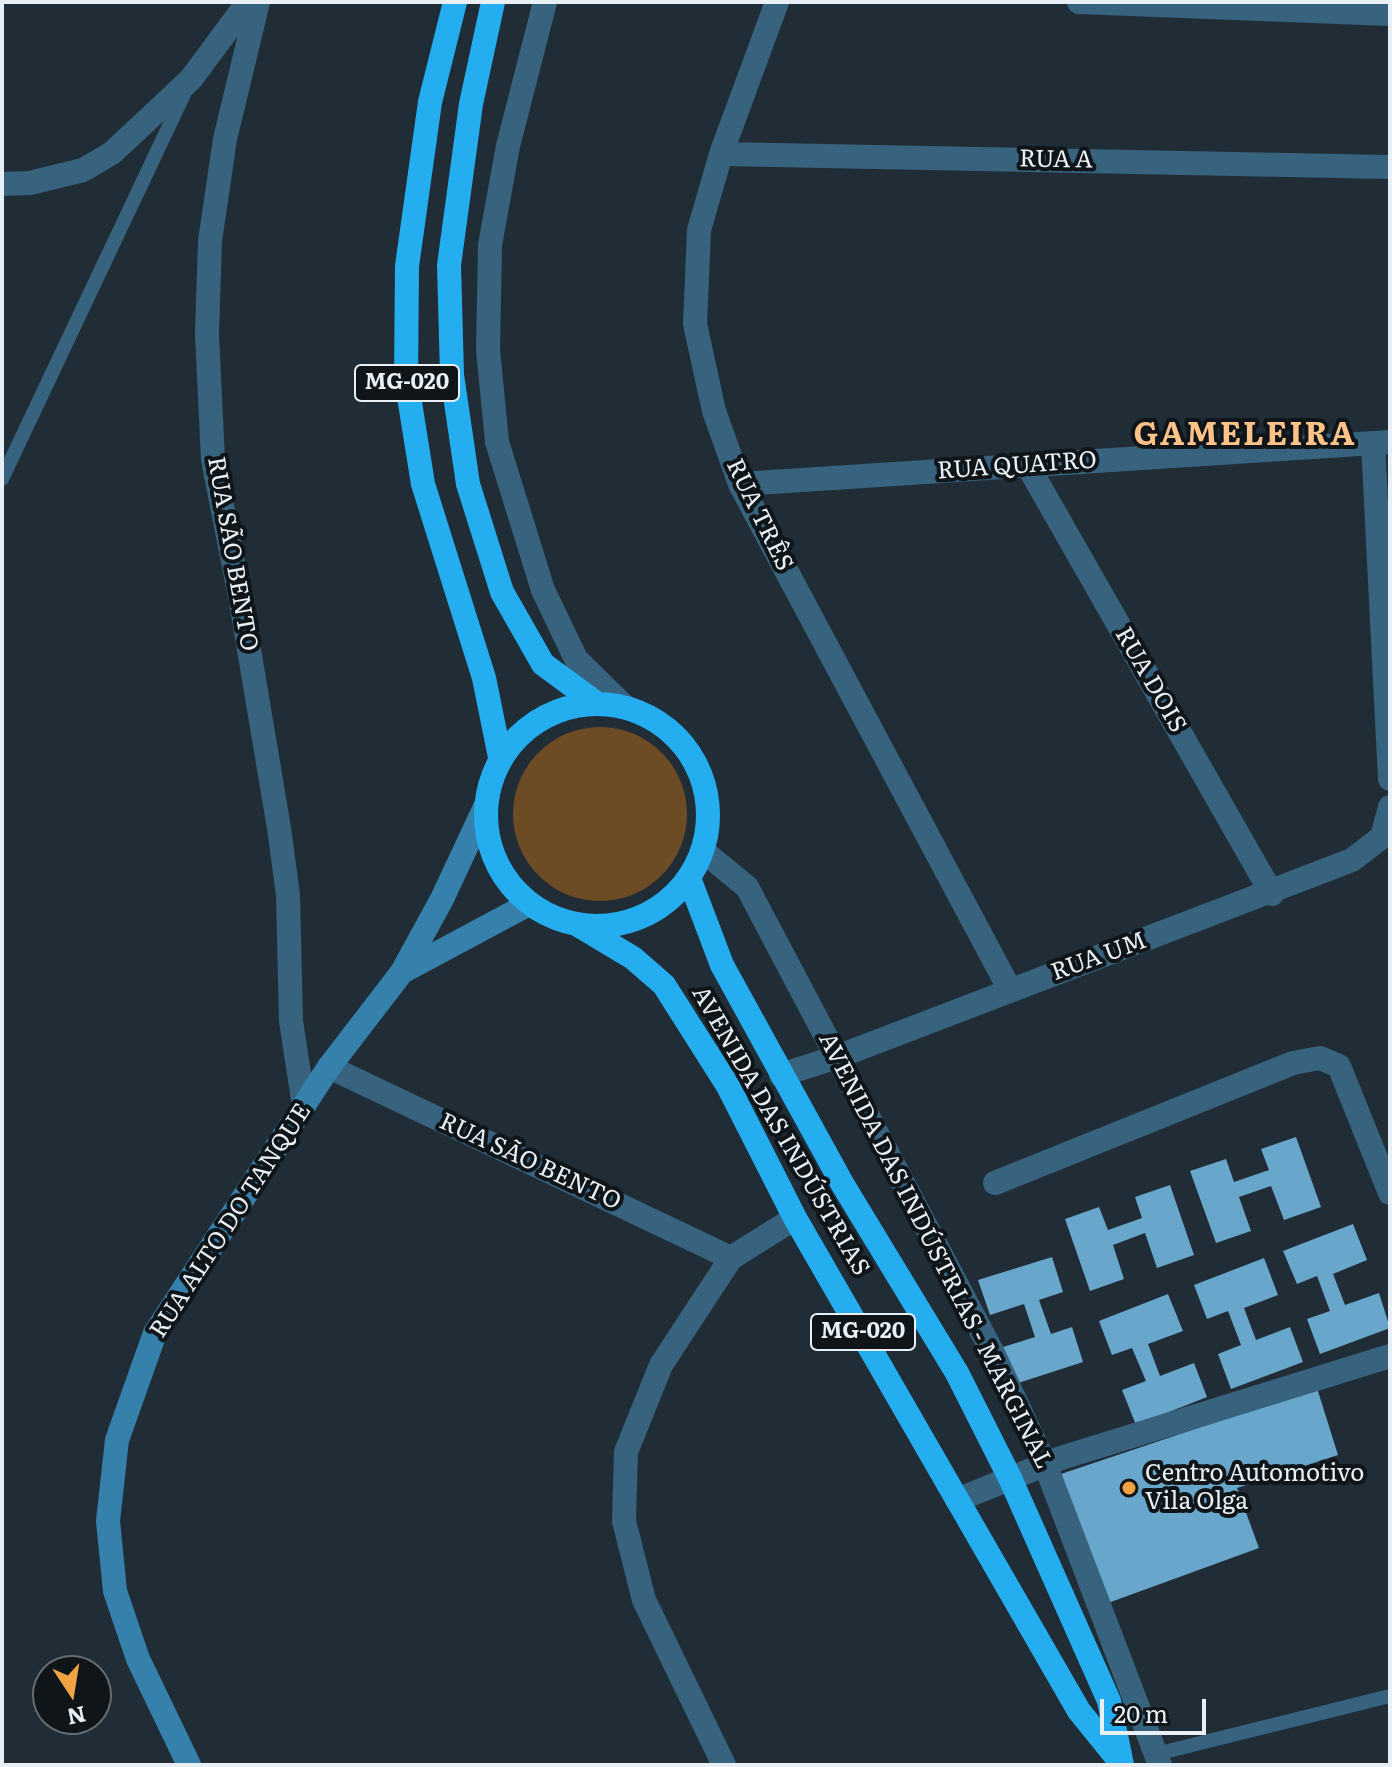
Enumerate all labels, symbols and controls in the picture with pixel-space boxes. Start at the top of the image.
street label: RUA A [1019,145,1093,175]
road number: MG-020 [355,365,459,401]
district label: GAMELEIRA [1133,417,1357,455]
street label: RUA QUATRO [936,446,1098,486]
street label: RUA SÃO BENTO [201,454,263,654]
street label: RUA TRÊS [720,454,798,576]
street label: RUA DOIS [1108,622,1192,738]
street label: RUA UM [1047,926,1151,988]
street label: AVENIDA DAS INDÚSTRIAS [685,981,875,1281]
street label: AVENIDA DAS INDÚSTRIAS - MARGINAL [812,1028,1058,1474]
street label: RUA ALTO DO TANQUE [144,1098,318,1344]
street label: RUA SÃO BENTO [435,1107,625,1217]
road number: MG-020 [811,1314,915,1350]
place label: Centro Automotivo Vila Olga [1145,1460,1364,1516]
marker: Centro Automotivo Vila Olga [1120,1479,1138,1497]
north arrow [32,1655,112,1735]
scale bar [1104,1683,1210,1733]
text: 20 m [1114,1695,1168,1730]
text: N [64,1699,89,1735]

